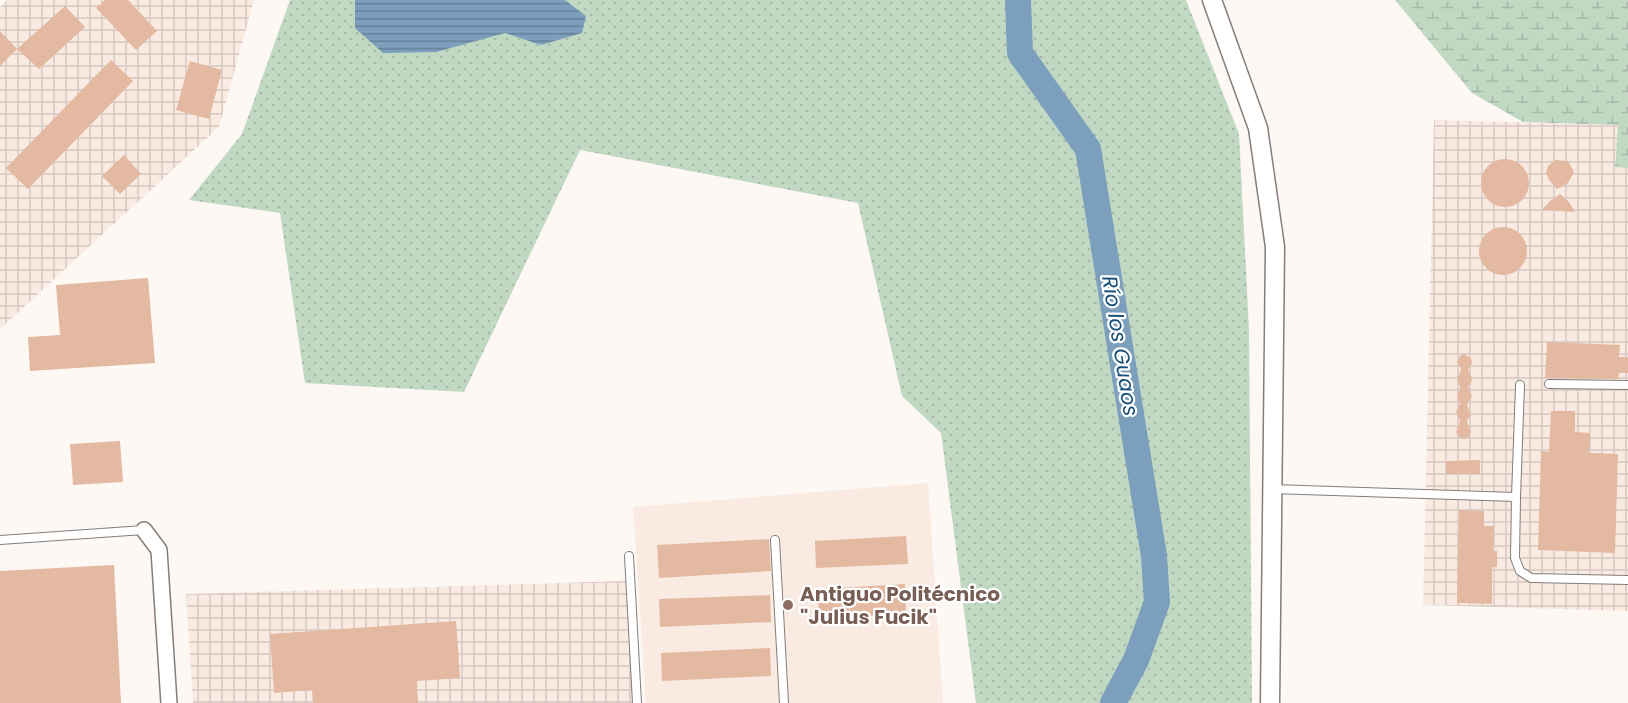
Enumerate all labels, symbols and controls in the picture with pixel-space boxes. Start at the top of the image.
water label: Río los Guaos [1095,274,1146,418]
place label: Antiguo Politécnico "Julius Fucik" [800,580,1000,631]
marker: Antiguo Politécnico "Julius Fucik" [781,598,795,612]

